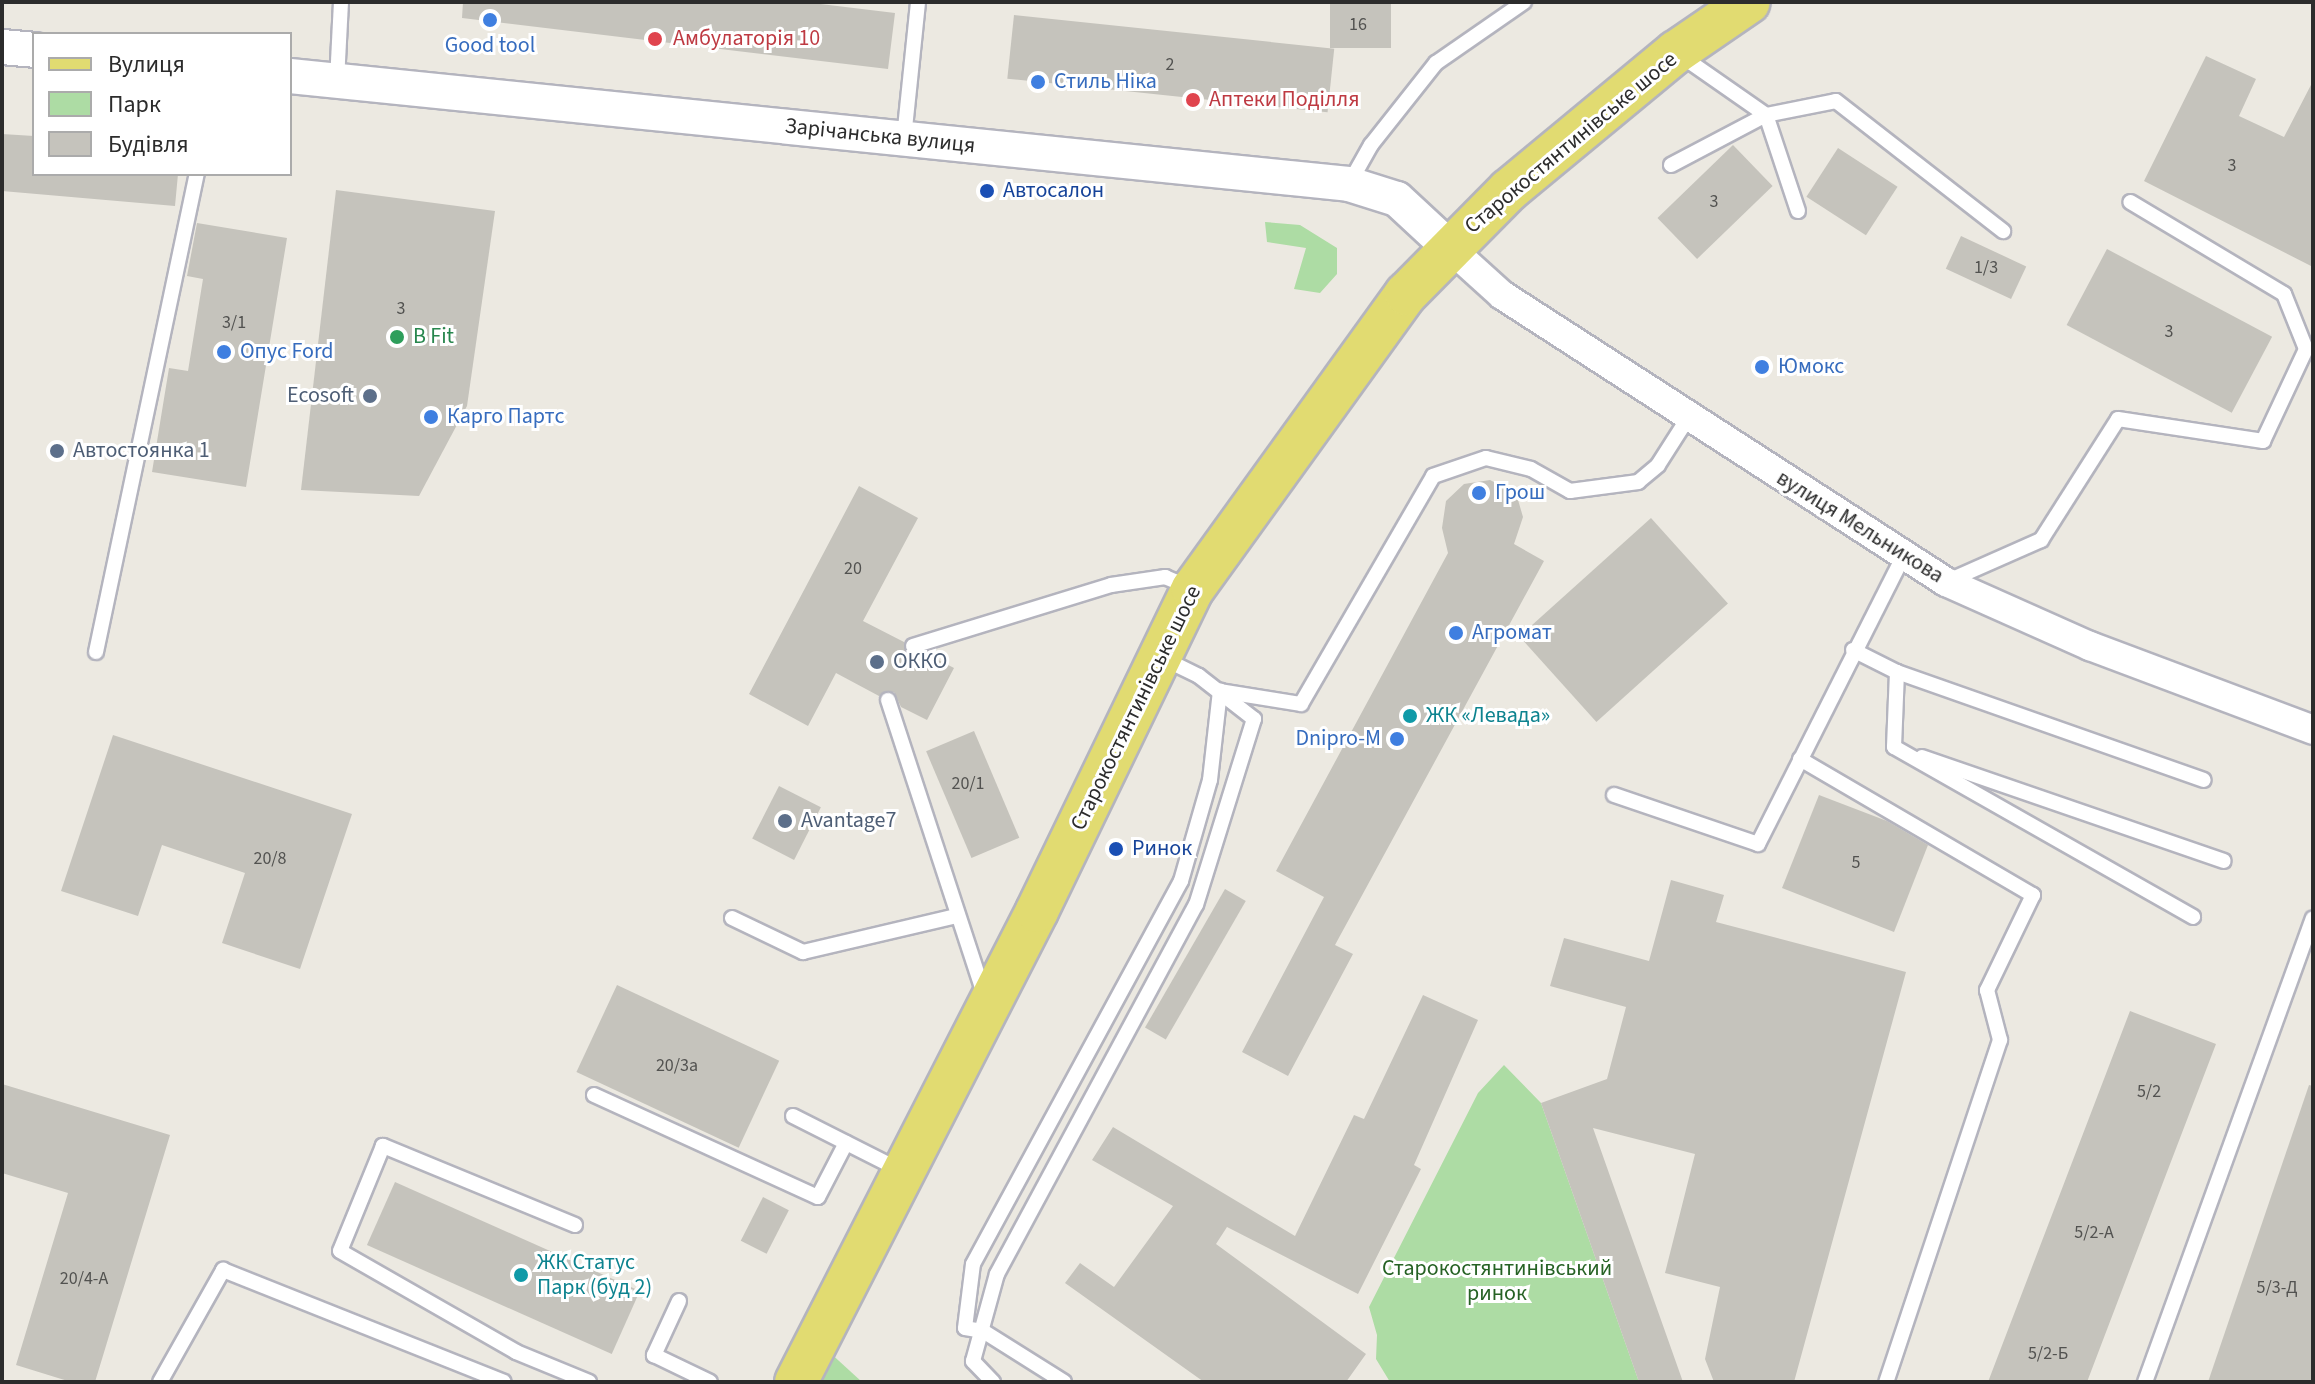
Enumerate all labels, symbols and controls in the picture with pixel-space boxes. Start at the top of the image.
marker: Good tool [481,11,499,29]
house number: 16 [1349,14,1367,36]
place label: Амбулаторія 10 [673,26,820,52]
marker: Амбулаторія 10 [644,28,666,50]
legend [32,32,292,176]
place label: Good tool [445,33,535,59]
street label: Старокостянтинівське шосе [1459,46,1683,240]
text: Вулиця [108,47,185,82]
house number: 2 [1166,54,1174,76]
place label: Стиль Ніка [1054,69,1157,95]
marker: Стиль Ніка [1029,73,1047,91]
text: Парк [108,87,161,122]
place label: Аптеки Поділля [1209,87,1360,113]
marker: Аптеки Поділля [1184,91,1202,109]
street label: Зарічанська вулиця [783,113,977,159]
text: Будівля [108,127,189,162]
house number: 3 [2228,155,2236,177]
place label: Автосалон [1003,178,1104,204]
marker: Автосалон [978,182,996,200]
house number: 3 [1710,191,1718,213]
house number: 1/3 [1974,257,1998,279]
house number: 3 [397,298,405,320]
house number: 3/1 [222,312,246,334]
house number: 3 [2165,321,2173,343]
place label: B Fit [413,324,454,350]
marker: B Fit [388,328,406,346]
place label: Опус Ford [240,339,334,365]
marker: Опус Ford [215,343,233,361]
place label: Юмокс [1778,354,1844,380]
marker: Юмокс [1753,358,1771,376]
place label: Ecosoft [287,383,354,409]
marker: Ecosoft [361,387,379,405]
place label: Карго Партс [447,404,564,430]
marker: Карго Партс [422,408,440,426]
place label: Автостоянка 1 [73,438,210,464]
marker: Автостоянка 1 [48,442,66,460]
street label: вулиця Мельникова [1772,465,1948,589]
place label: Грош [1495,480,1545,506]
marker: Грош [1470,484,1488,502]
house number: 20 [844,558,862,580]
street label: Старокостянтинівське шосе [1065,581,1207,835]
place label: Агромат [1472,620,1552,646]
marker: Агромат [1447,624,1465,642]
place label: ОККО [893,649,947,675]
marker: ОККО [868,653,886,671]
place label: ЖК «Левада» [1426,703,1550,729]
marker: ЖК «Левада» [1401,707,1419,725]
place label: Dnipro-M [1296,726,1381,752]
marker: Dnipro-M [1388,730,1406,748]
house number: 20/1 [951,773,985,795]
place label: Avantage7 [801,808,896,834]
marker: Avantage7 [776,812,794,830]
place label: Ринок [1132,836,1192,862]
marker: Ринок [1107,840,1125,858]
house number: 20/8 [253,848,287,870]
house number: 5 [1852,852,1860,874]
house number: 20/3а [656,1055,698,1077]
house number: 5/2 [2137,1081,2161,1103]
house number: 5/2-А [2074,1222,2114,1244]
place label: ЖК Статус Парк (буд 2) [537,1249,652,1300]
park label: Старокостянтинівський ринок [1382,1255,1612,1306]
marker: ЖК Статус Парк (буд 2) [512,1266,530,1284]
house number: 20/4-А [60,1268,108,1290]
house number: 5/3-Д [2257,1277,2297,1299]
house number: 5/2-Б [2028,1343,2068,1365]

